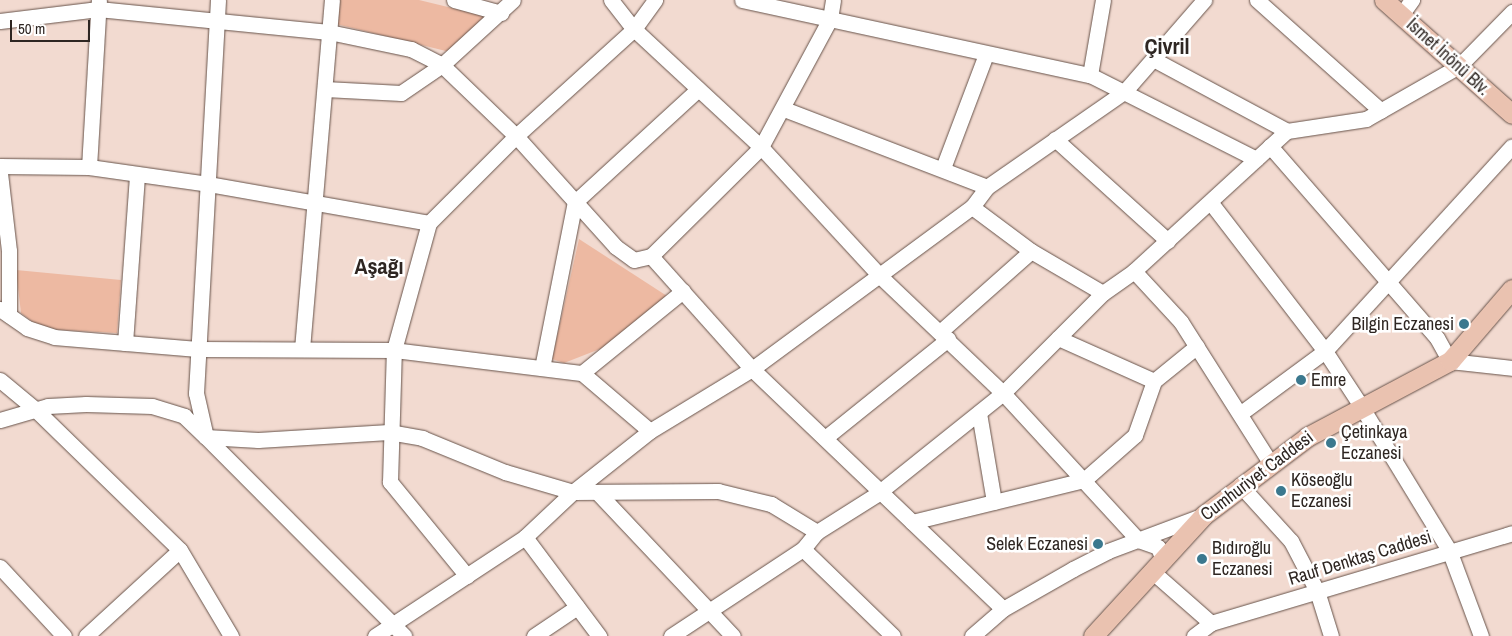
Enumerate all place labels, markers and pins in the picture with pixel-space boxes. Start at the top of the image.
place label: Bilgin Eczanesi [1351,313,1454,335]
marker: Bilgin Eczanesi [1458,318,1470,330]
place label: Emre [1311,369,1346,391]
marker: Emre [1295,374,1307,386]
place label: Çetinkaya Eczanesi [1341,422,1407,464]
marker: Çetinkaya Eczanesi [1325,437,1337,449]
place label: Köseoğlu Eczanesi [1291,470,1353,512]
marker: Köseoğlu Eczanesi [1275,485,1287,497]
place label: Selek Eczanesi [986,533,1088,555]
marker: Selek Eczanesi [1092,538,1104,550]
place label: Bıdıroğlu Eczanesi [1212,538,1273,580]
marker: Bıdıroğlu Eczanesi [1196,553,1208,565]

